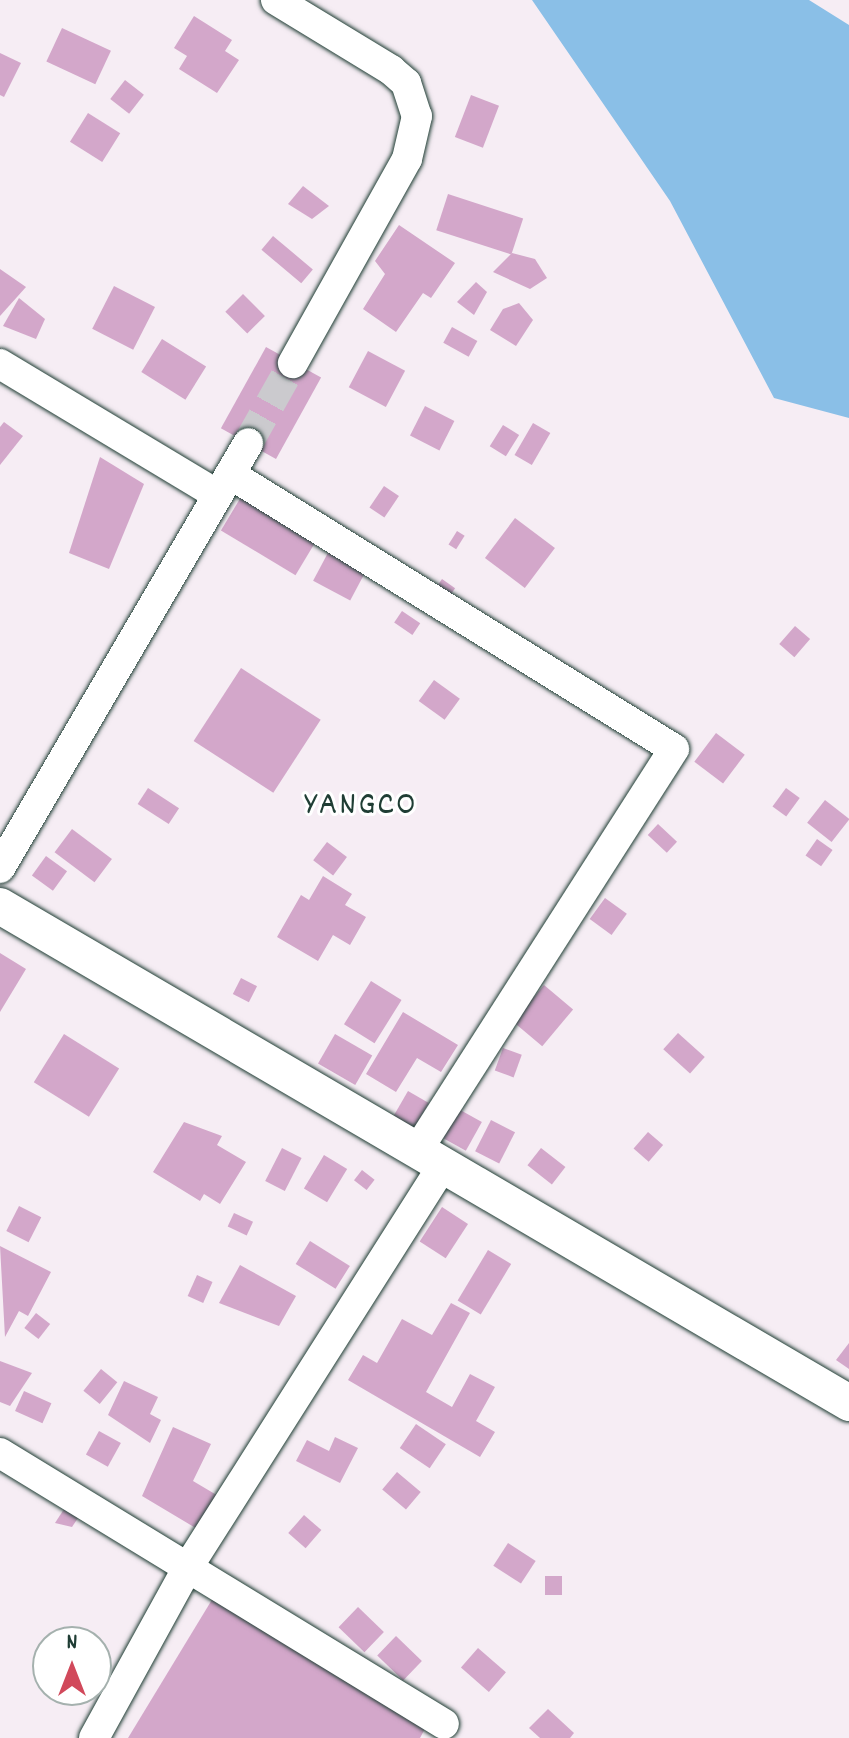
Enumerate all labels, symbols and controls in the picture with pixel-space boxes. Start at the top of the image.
district label: YANGCO [304,787,418,827]
north arrow [32,1626,112,1706]
text: N [67,1628,77,1659]

